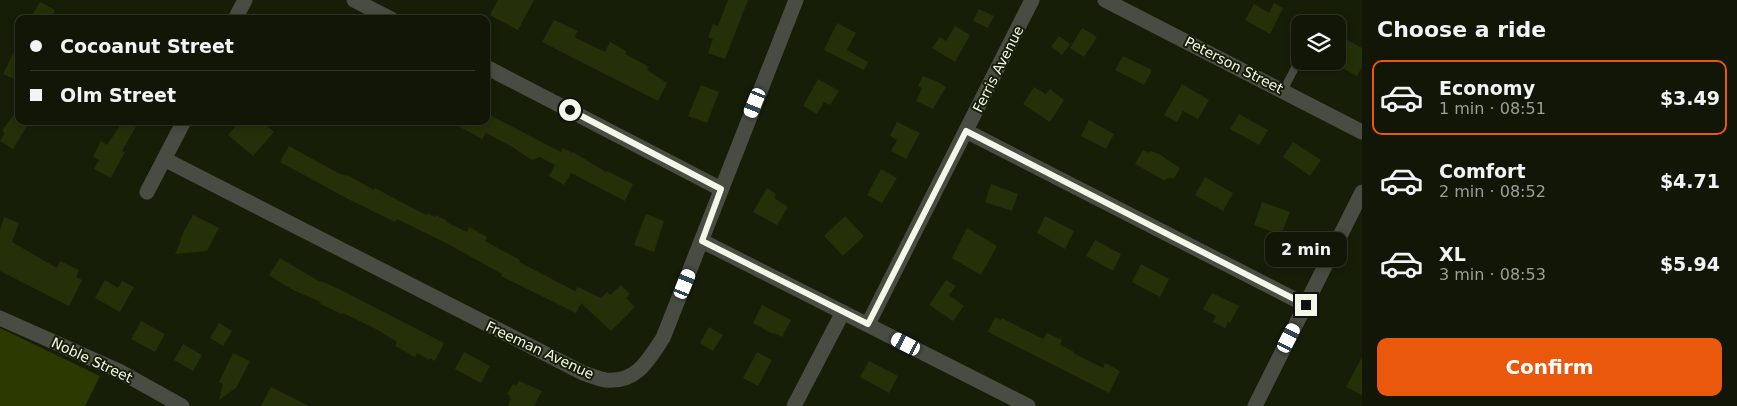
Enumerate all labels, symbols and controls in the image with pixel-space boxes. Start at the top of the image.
map controls [1291,15,1346,70]
button: layers [1291,15,1346,70]
text: Choose a ride [1377,17,1546,42]
street label: Ferris Avenue [969,23,1027,115]
street label: Peterson Street [1182,33,1286,97]
text: Cocoanut Street [60,35,234,57]
icon: car [1379,75,1424,120]
text: Economy [1439,77,1535,99]
text: Olm Street [60,84,176,106]
car [742,86,767,120]
text: $3.49 [1660,87,1720,109]
route start [559,99,581,121]
text: 1 min · 08:51 [1439,99,1546,118]
icon: car [1379,158,1424,203]
text: Comfort [1439,160,1526,182]
text: $4.71 [1660,170,1720,192]
text: 2 min · 08:52 [1439,182,1546,201]
callout: 2 min [1265,232,1347,268]
text: 2 min [1281,240,1331,259]
icon: car [1379,241,1424,286]
text: XL [1439,243,1466,265]
text: $5.94 [1660,253,1720,275]
text: 3 min · 08:53 [1439,265,1546,284]
car [672,267,697,301]
route end [1295,294,1317,316]
street label: Freeman Avenue [483,318,597,382]
car [1275,321,1302,355]
car [889,331,922,357]
street label: Noble Street [49,334,135,386]
button: Confirm [1377,338,1722,396]

